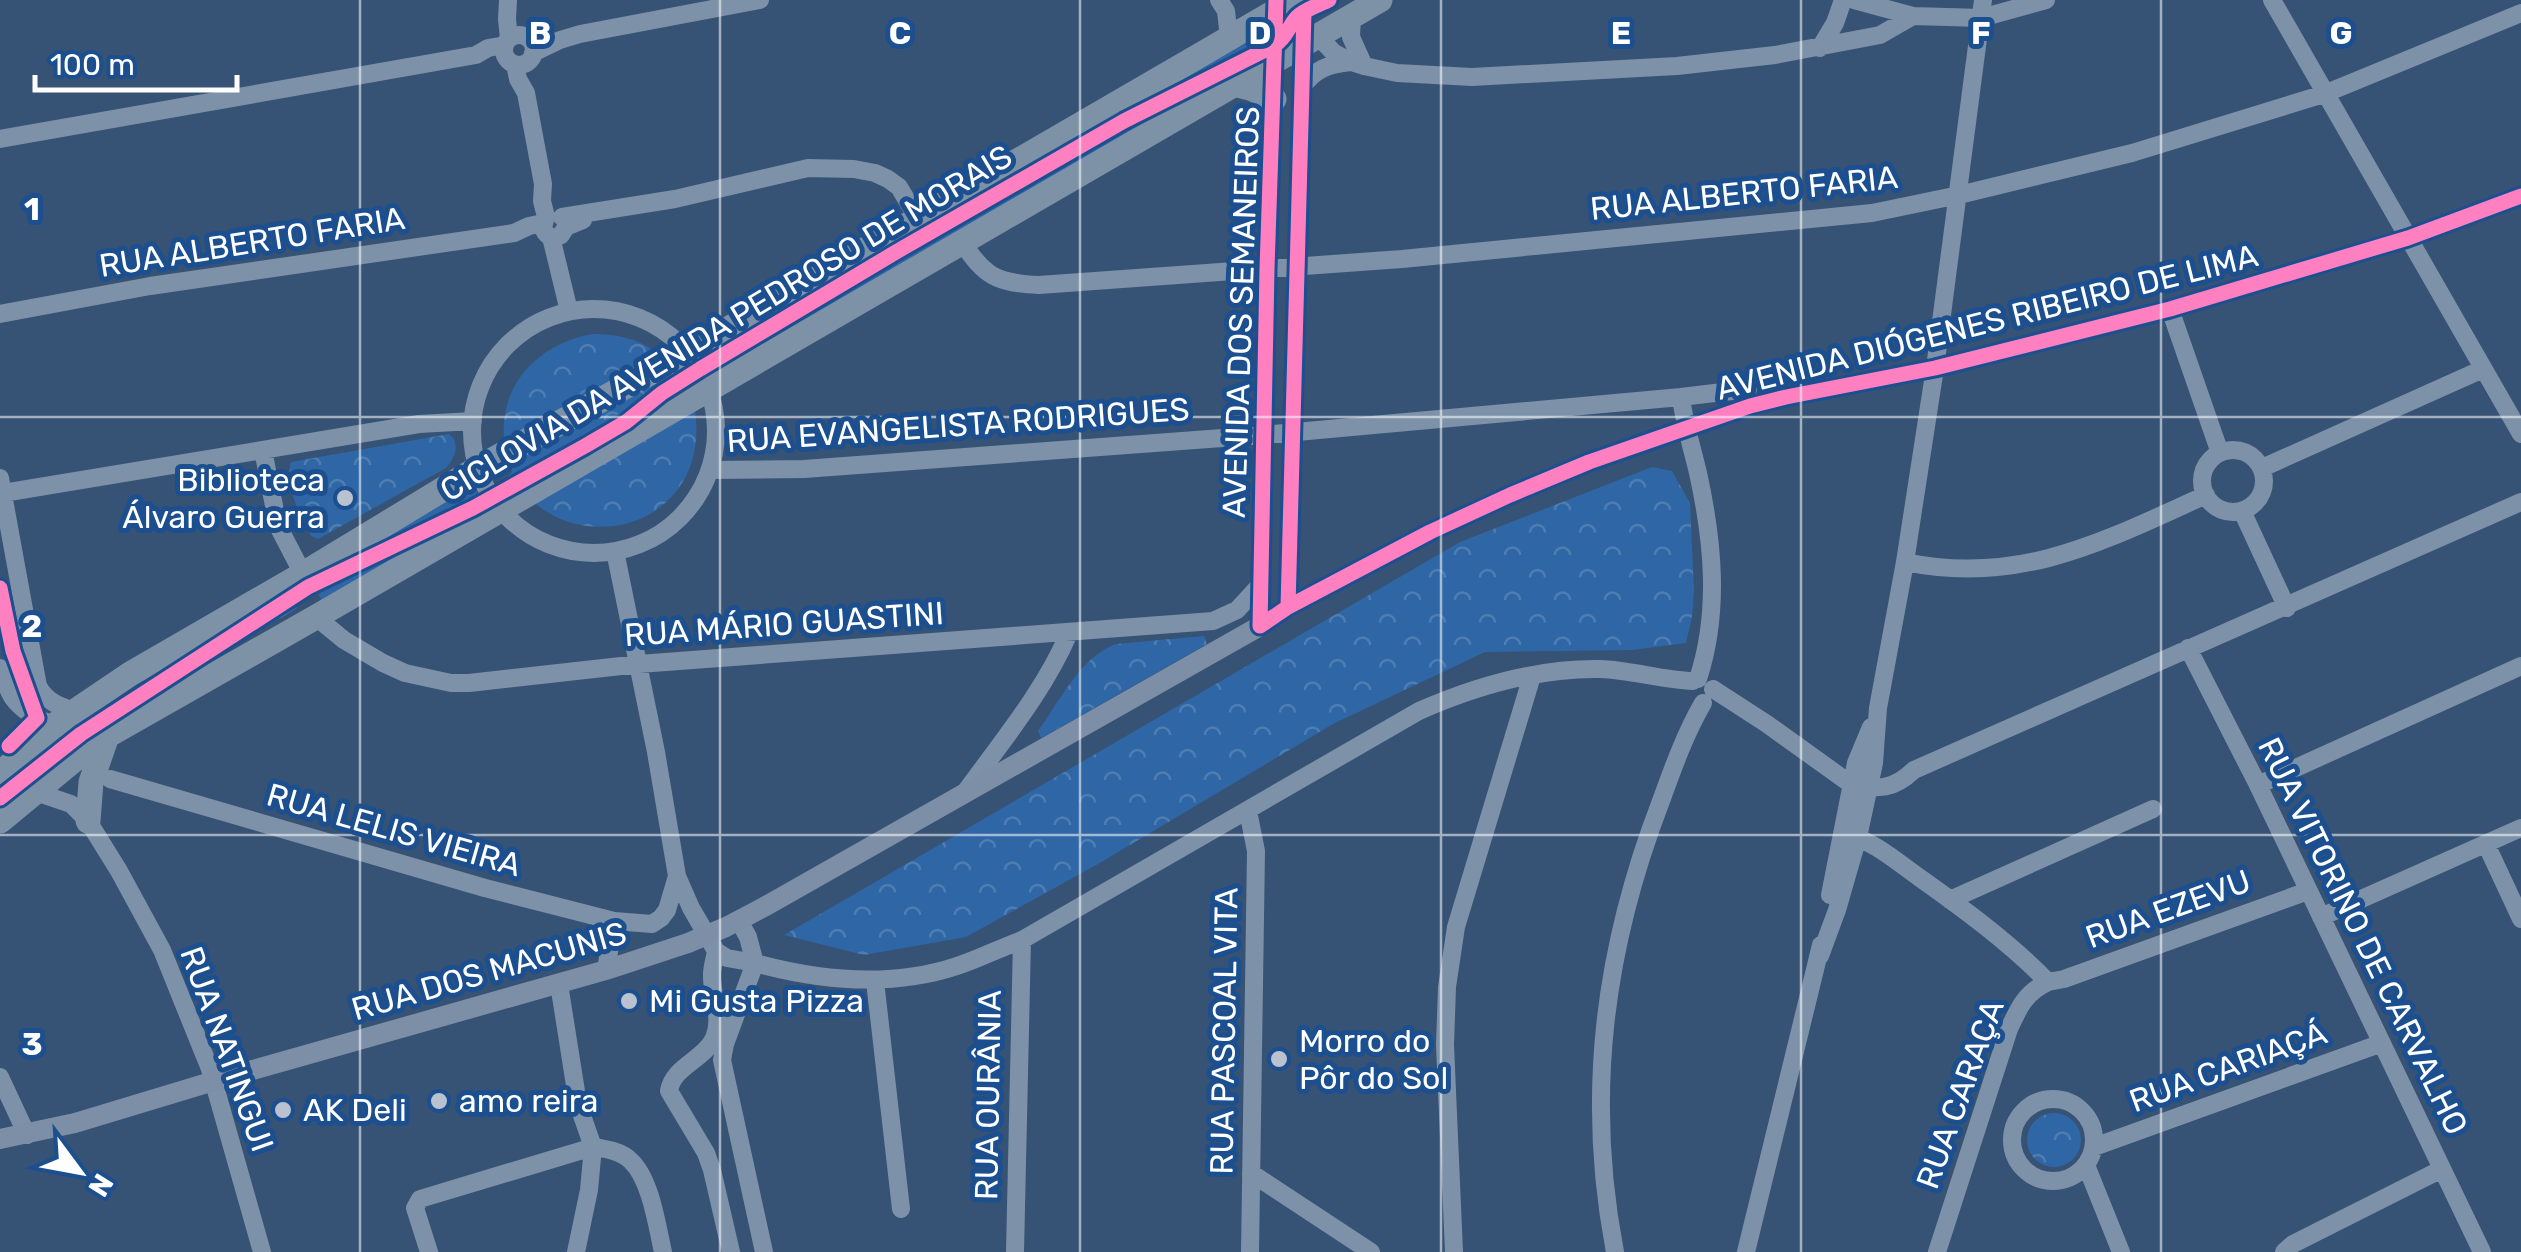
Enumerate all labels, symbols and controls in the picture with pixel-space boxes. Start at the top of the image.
text: B [529,14,551,52]
text: C [889,14,911,52]
text: D [1249,14,1271,52]
text: E [1611,14,1631,52]
text: F [1971,14,1991,52]
text: G [2329,14,2353,52]
scale bar [35,30,238,92]
text: 100 m [50,47,135,83]
street label: AVENIDA DOS SEMANEIROS [1215,106,1267,518]
street label: CICLOVIA DA AVENIDA PEDROSO DE MORAIS [433,137,1019,509]
street label: RUA ALBERTO FARIA [1588,158,1900,228]
text: 1 [24,190,40,228]
street label: RUA ALBERTO FARIA [96,199,408,285]
street label: AVENIDA DIÓGENES RIBEIRO DE LIMA [1712,236,2262,408]
street label: RUA EVANGELISTA RODRIGUES [725,390,1191,460]
place label: Biblioteca Álvaro Guerra [122,461,325,536]
marker: Biblioteca Álvaro Guerra [334,487,356,509]
street label: RUA MÁRIO GUASTINI [623,594,945,654]
text: 2 [22,607,42,645]
street label: RUA VITORINO DE CARVALHO [2250,731,2476,1141]
street label: RUA LELIS VIEIRA [263,776,525,884]
street label: RUA EZEVU [2080,862,2256,956]
street label: RUA PASCOAL VITA [1202,887,1246,1175]
street label: RUA DOS MACUNIS [347,914,631,1028]
street label: RUA NATINGUI [172,941,282,1157]
place label: Mi Gusta Pizza [649,982,864,1020]
marker: Mi Gusta Pizza [618,990,640,1012]
street label: RUA OURÂNIA [967,990,1009,1200]
street label: RUA CARAÇA [1908,994,2012,1194]
street label: RUA CARIAÇÁ [2124,1014,2332,1120]
place label: Morro do Pôr do Sol [1299,1022,1448,1097]
text: 3 [21,1025,43,1063]
marker: Morro do Pôr do Sol [1268,1048,1290,1070]
place label: amo reira [459,1082,598,1120]
marker: amo reira [428,1090,450,1112]
place label: AK Deli [303,1091,407,1129]
marker: AK Deli [272,1099,294,1121]
north arrow [30,1122,130,1222]
text: N [81,1168,120,1202]

